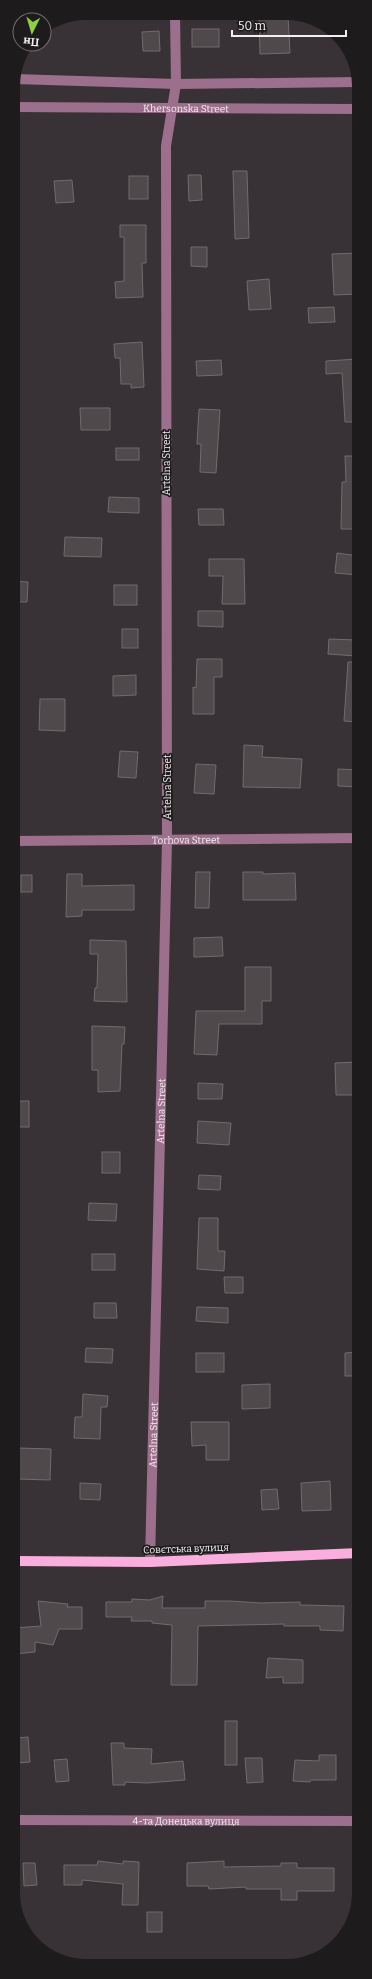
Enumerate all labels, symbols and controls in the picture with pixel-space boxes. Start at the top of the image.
north arrow [12,12,52,52]
scale bar [232,12,346,38]
text: 50 m [238,19,267,33]
text: Пн [22,34,40,49]
street label: Khersonska Street [143,103,229,115]
street label: Artelna Street [161,430,173,496]
street label: Artelna Street [162,754,174,820]
street label: Torhova Street [152,834,220,847]
street label: Artelna Street [155,1078,168,1144]
street label: Artelna Street [147,1402,161,1468]
street label: Совєтська вулиця [143,1541,230,1556]
street label: 4-та Донецька вулиця [132,1815,240,1828]

